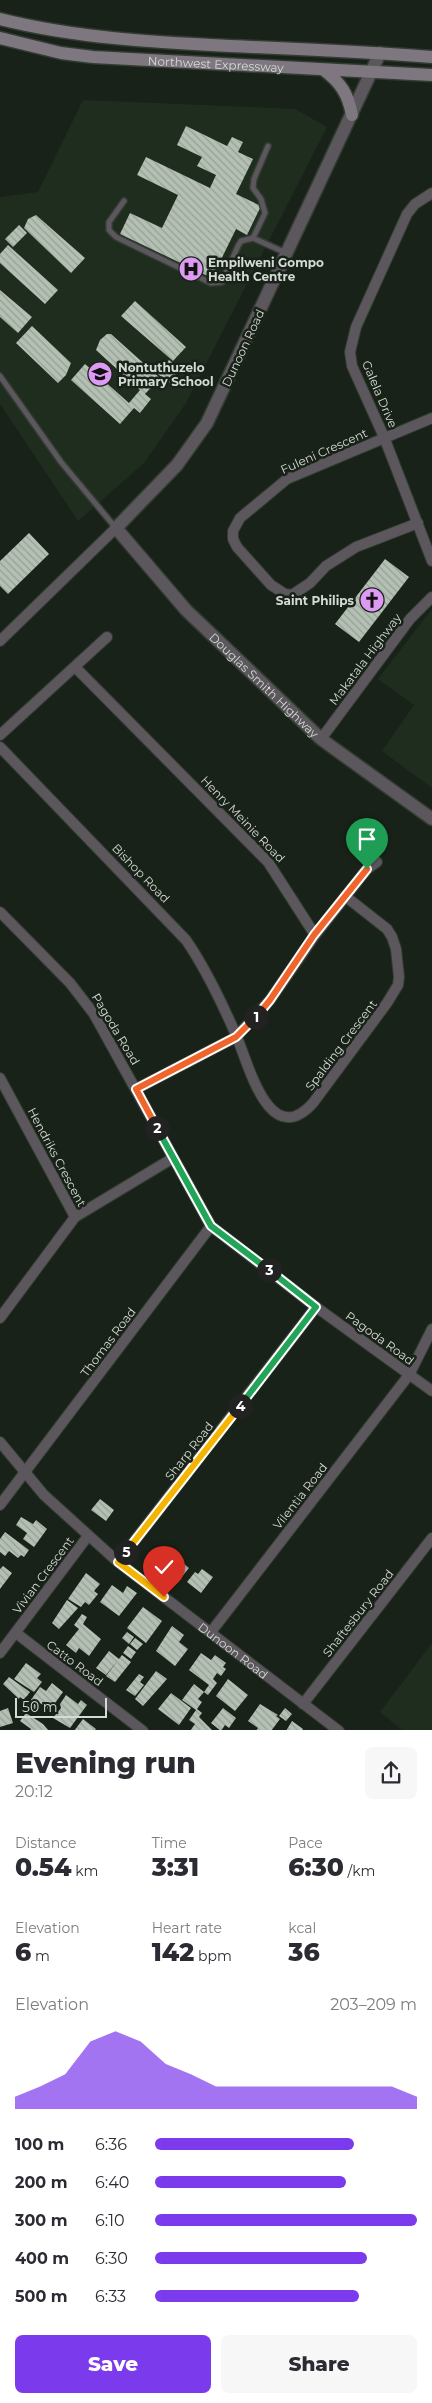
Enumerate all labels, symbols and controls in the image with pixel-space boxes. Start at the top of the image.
street label: Northwest Expressway [147,52,285,75]
place label: Empilweni Gompo Health Centre [208,255,324,284]
hospital icon: Empilweni Gompo Health Centre [178,256,204,282]
street label: Dunoon Road [218,307,268,389]
street label: Galela Drive [359,358,401,430]
place label: Nontuthuzelo Primary School [118,360,214,389]
school or university icon: Nontuthuzelo Primary School [87,361,113,387]
street label: Fuleni Crescent [278,425,370,477]
church icon: Saint Philips [359,587,385,613]
place label: Saint Philips [276,593,355,608]
street label: Makatala Highway [326,610,405,708]
street label: Douglas Smith Highway [207,629,323,741]
street label: Henry Meinie Road [198,773,288,865]
pin [346,818,388,869]
icon: arrive [353,825,381,853]
street label: Bishop Road [109,840,173,906]
street label: Pagoda Road [89,990,143,1068]
street label: Spalding Crescent [302,997,380,1093]
pin: 1 [244,1004,268,1030]
text: 1 [254,1008,259,1026]
street label: Hendriks Crescent [24,1105,90,1209]
pin: 2 [144,1116,170,1140]
text: 2 [153,1119,162,1137]
pin: 3 [256,1258,282,1282]
text: 3 [265,1261,274,1279]
street label: Thomas Road [77,1304,139,1380]
street label: Pagoda Road [343,1308,417,1368]
pin: 4 [228,1394,252,1418]
text: 4 [236,1397,245,1415]
street label: Sharp Road [162,1419,216,1483]
street label: Vilentia Road [270,1460,330,1532]
street label: Vivian Crescent [9,1533,77,1617]
pin: 5 [114,1540,138,1564]
text: 5 [122,1543,131,1561]
pin [143,1546,185,1597]
icon: check [150,1553,178,1581]
street label: Shaftesbury Road [319,1566,397,1660]
street label: Dunoon Road [196,1619,271,1682]
street label: Catto Road [44,1637,106,1689]
scale bar [15,1696,108,1719]
text: 50 m [22,1698,58,1716]
text: Evening run [15,1746,196,1780]
button: share [365,1747,417,1799]
text: 20:12 [15,1782,53,1801]
text: Distance [15,1834,77,1852]
text: Time [152,1834,187,1852]
text: Pace [288,1834,323,1852]
text: 0.54 [15,1852,72,1882]
text: 3:31 [152,1852,199,1882]
text: 6:30 [288,1852,344,1882]
text: km [72,1862,98,1880]
text: /km [344,1862,375,1880]
text: Elevation [15,1919,80,1937]
text: Heart rate [152,1919,222,1937]
text: kcal [288,1919,316,1937]
text: 6 [15,1937,31,1967]
text: 142 [152,1937,194,1967]
text: 36 [288,1937,320,1967]
text: m [31,1947,50,1965]
text: bpm [194,1947,232,1965]
text: Elevation [15,1995,89,2014]
text: 203–209 m [330,1995,417,2014]
text: 100 m [15,2135,64,2154]
text: 6:36 [95,2135,127,2154]
text: 200 m [15,2173,67,2192]
text: 6:40 [95,2173,129,2192]
text: 300 m [15,2211,68,2230]
text: 6:10 [95,2211,125,2230]
text: 400 m [15,2249,69,2268]
text: 6:30 [95,2249,128,2268]
text: 500 m [15,2287,68,2306]
text: 6:33 [95,2287,126,2306]
button: Save [15,2335,211,2393]
button: Share [221,2335,417,2393]

